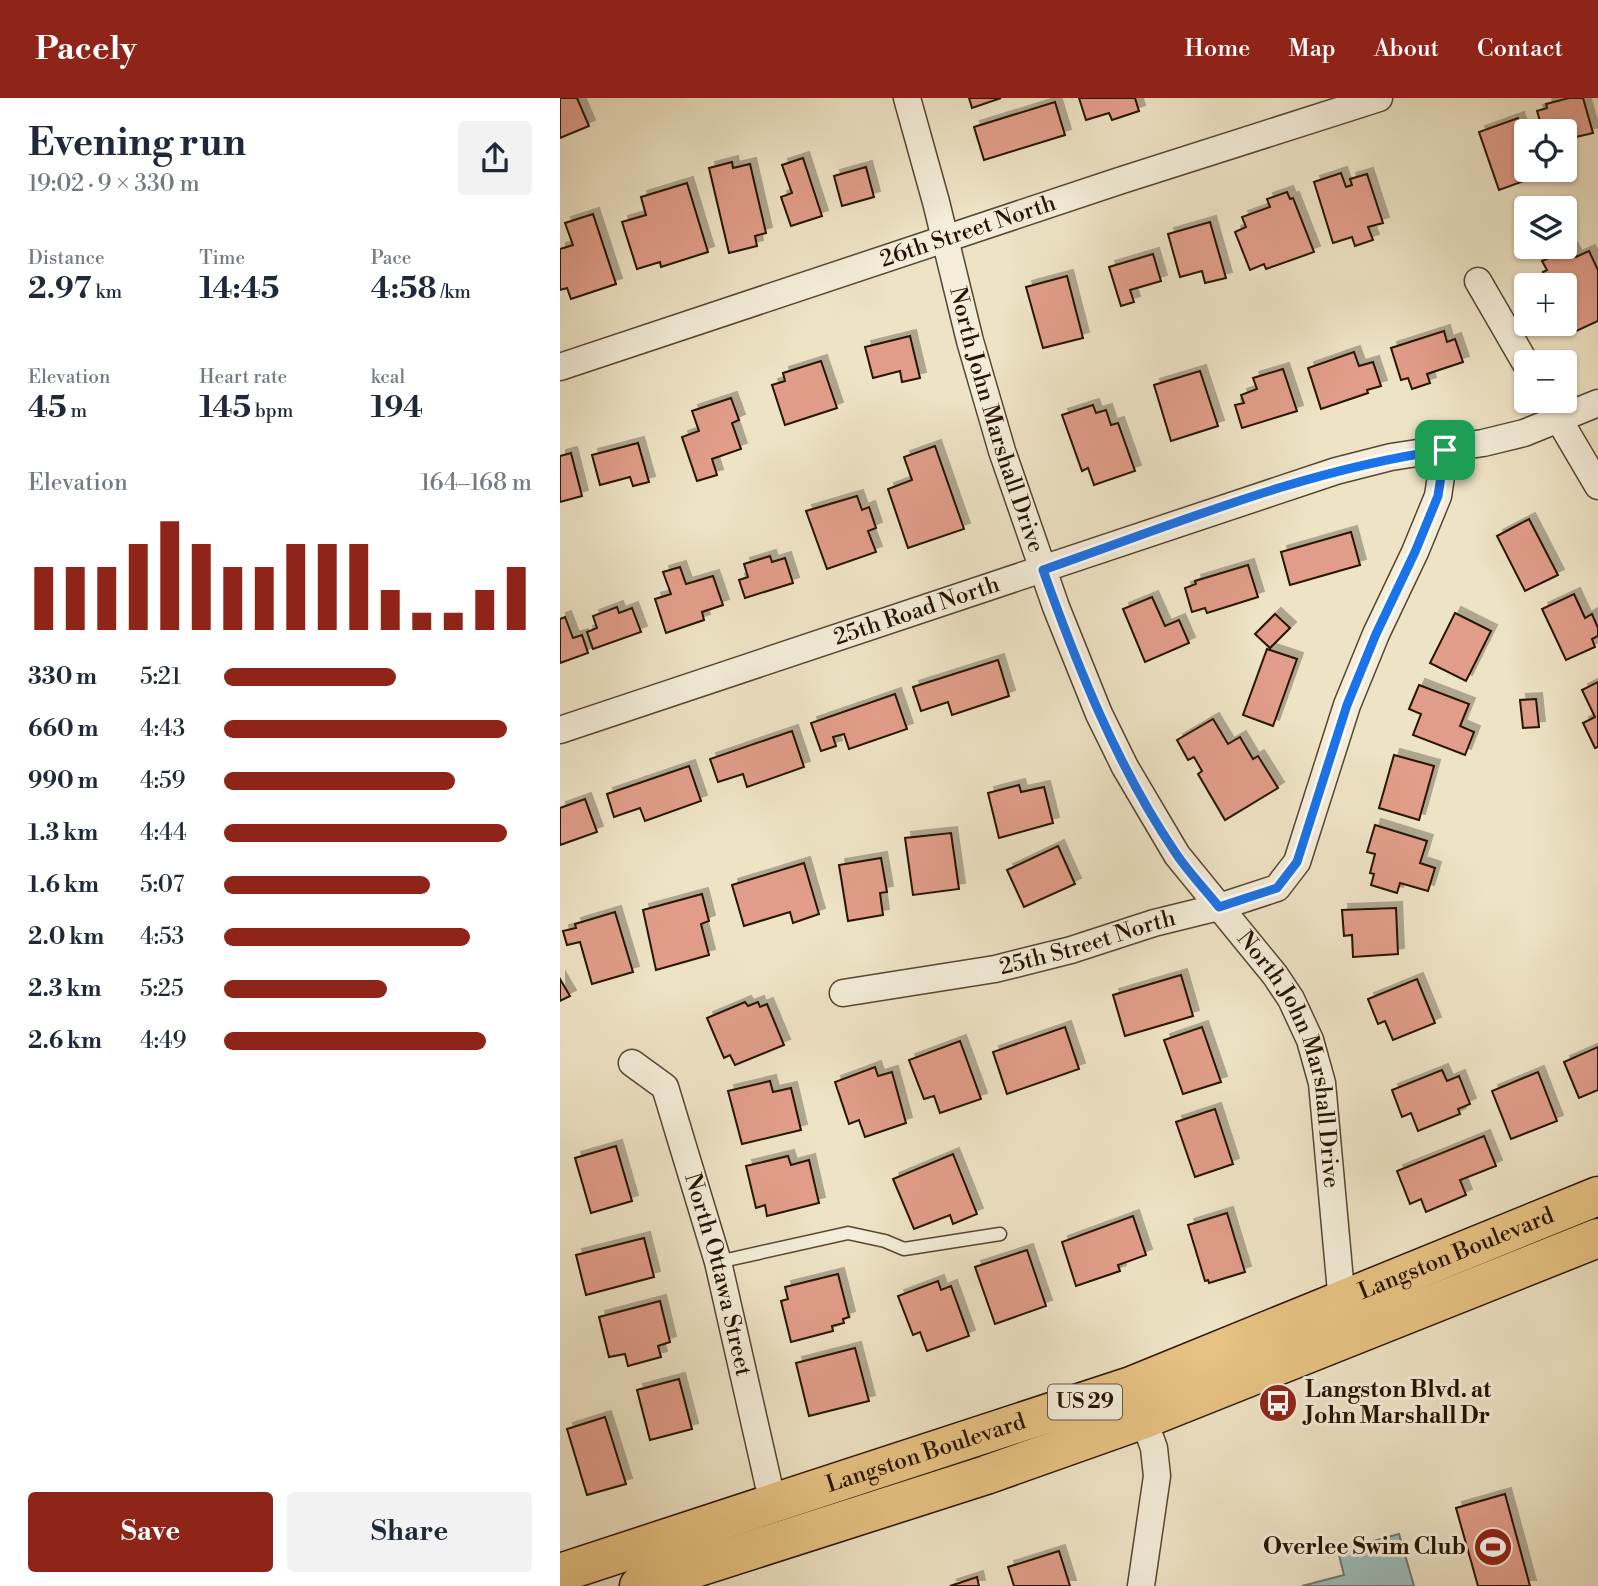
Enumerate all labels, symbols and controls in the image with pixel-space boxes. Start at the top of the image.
text: Pacely [35,29,137,70]
text: Home [1185,34,1250,64]
text: Map [1288,34,1336,64]
text: About [1374,34,1439,64]
text: Contact [1477,34,1563,64]
map controls [1514,119,1577,413]
button: locate [1514,119,1577,182]
text: Evening run [28,120,246,167]
button: share [458,121,532,195]
text: 19:02 · 9 × 330 m [28,170,200,198]
street label: 26th Street North [876,189,1060,274]
button: layers [1514,196,1577,259]
text: Distance [28,246,105,270]
text: Time [199,246,245,270]
text: Pace [371,246,411,270]
text: 2.97 [28,270,92,308]
text: 14:45 [199,270,279,308]
text: 4:58 [371,270,437,308]
button: + [1514,273,1577,336]
text: km [92,280,122,304]
text: /km [437,280,471,304]
street label: North John Marshall Drive [943,284,1050,556]
button: − [1514,350,1577,413]
text: Elevation [28,365,110,389]
text: Heart rate [199,365,287,389]
text: kcal [371,365,405,389]
text: 45 [28,389,67,427]
text: 145 [199,389,251,427]
text: 194 [371,389,423,427]
text: m [67,399,87,423]
text: bpm [251,399,293,423]
pin [1415,420,1475,480]
icon: arrive [1426,431,1464,469]
text: Elevation [28,469,128,497]
text: 164–168 m [420,469,532,497]
street label: 25th Road North [830,570,1004,652]
text: 330 m [28,663,97,691]
text: 5:21 [140,663,181,691]
text: 660 m [28,715,98,743]
text: 4:43 [140,715,185,743]
text: 990 m [28,767,98,795]
text: 4:59 [140,767,186,795]
text: 1.3 km [28,819,98,847]
text: 4:44 [140,819,187,847]
text: 1.6 km [28,871,99,899]
text: 5:07 [140,871,184,899]
street label: 25th Street North [996,904,1179,981]
text: 2.0 km [28,923,104,951]
text: 4:53 [140,923,184,951]
street label: North John Marshall Drive [1231,925,1345,1189]
text: 2.3 km [28,975,101,1003]
text: 5:25 [140,975,184,1003]
text: 2.6 km [28,1027,102,1055]
text: 4:49 [140,1027,187,1055]
street label: North Ottawa Street [678,1170,757,1379]
street label: Langston Boulevard [1354,1201,1558,1306]
place label: Langston Blvd. at John Marshall Dr [1302,1376,1492,1430]
bus stop icon: Langston Blvd. at John Marshall Dr [1257,1382,1299,1424]
road number: US 29 [1048,1384,1122,1420]
street label: Langston Boulevard [822,1407,1029,1499]
button: Save [28,1492,273,1572]
button: Share [287,1492,532,1572]
sports icon: Overlee Swim Club [1472,1526,1514,1568]
place label: Overlee Swim Club [1263,1533,1466,1561]

